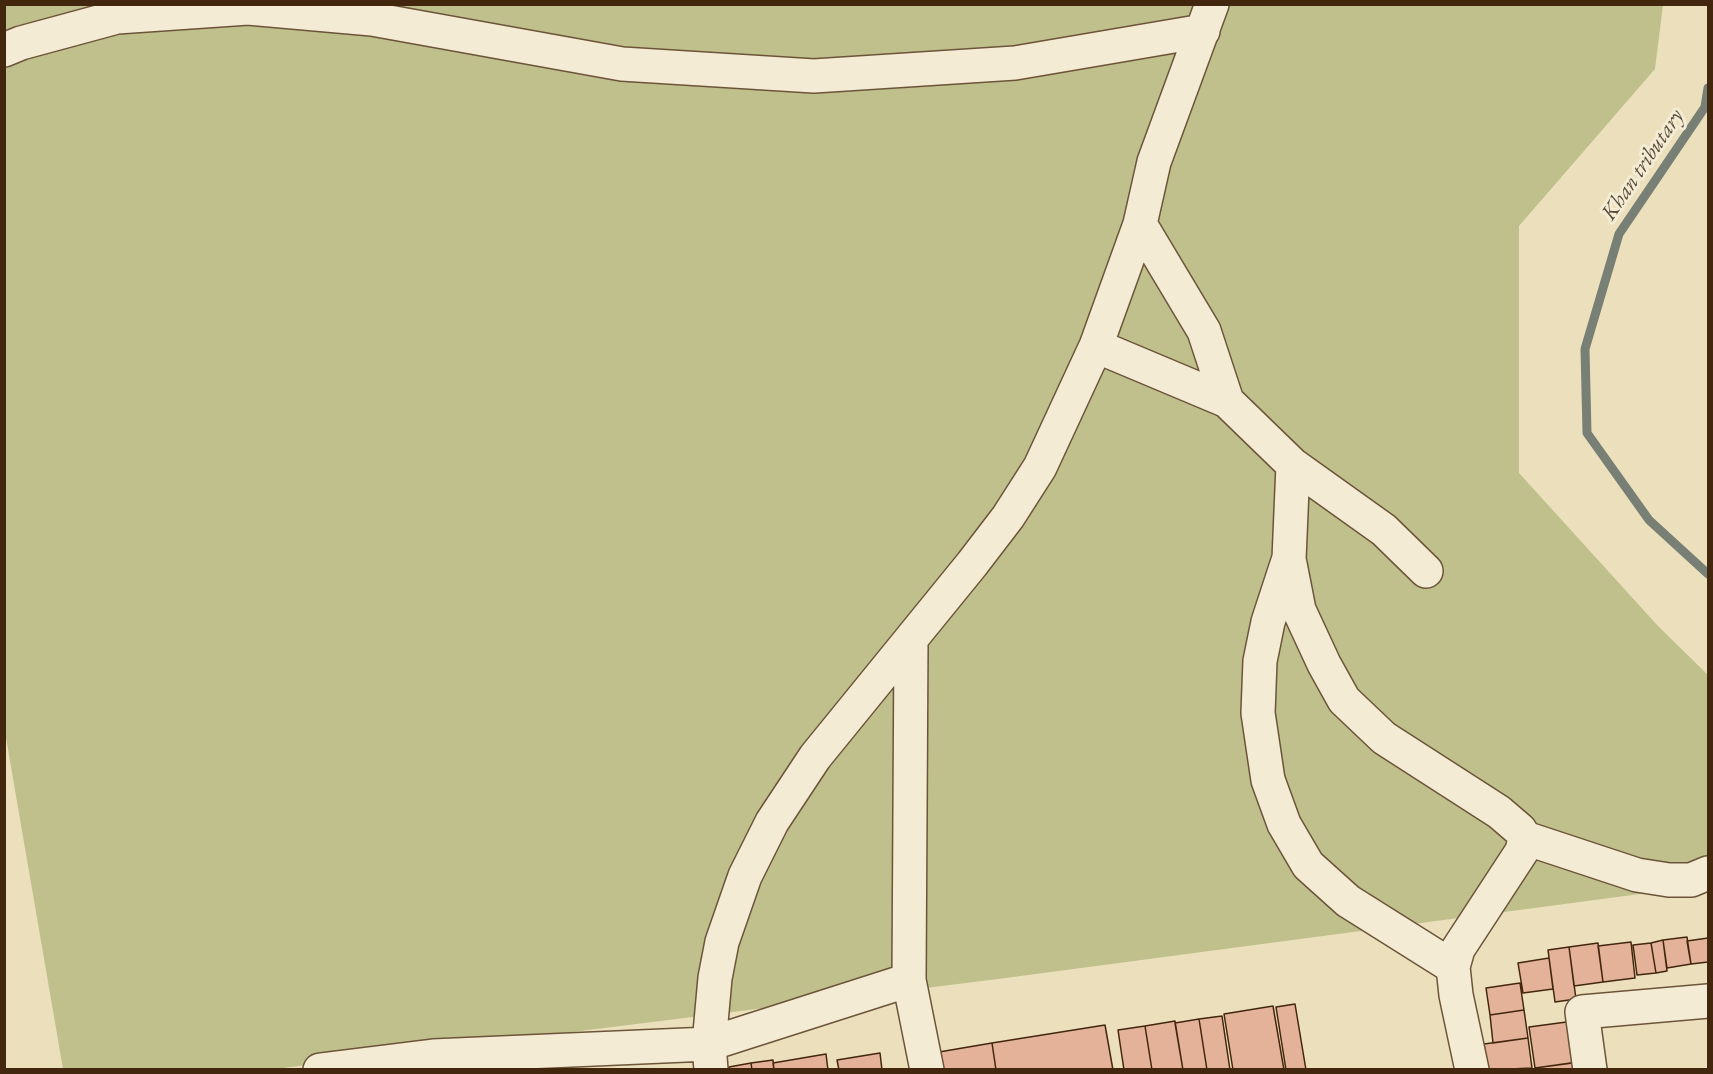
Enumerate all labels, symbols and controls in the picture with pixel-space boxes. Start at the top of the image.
water label: Khan tributary [1596,104,1690,226]

